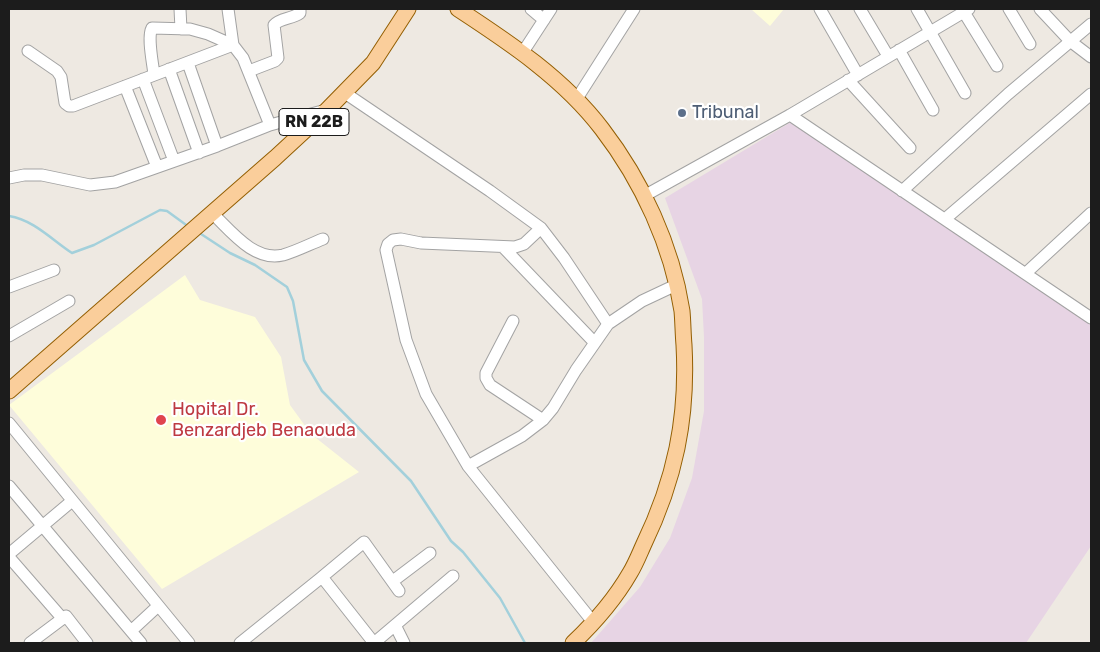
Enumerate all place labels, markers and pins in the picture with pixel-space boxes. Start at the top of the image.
place label: Tribunal [692,102,759,124]
marker: Tribunal [676,107,688,119]
place label: Hopital Dr. Benzardjeb Benaouda [172,399,356,442]
marker: Hopital Dr. Benzardjeb Benaouda [154,413,168,427]

